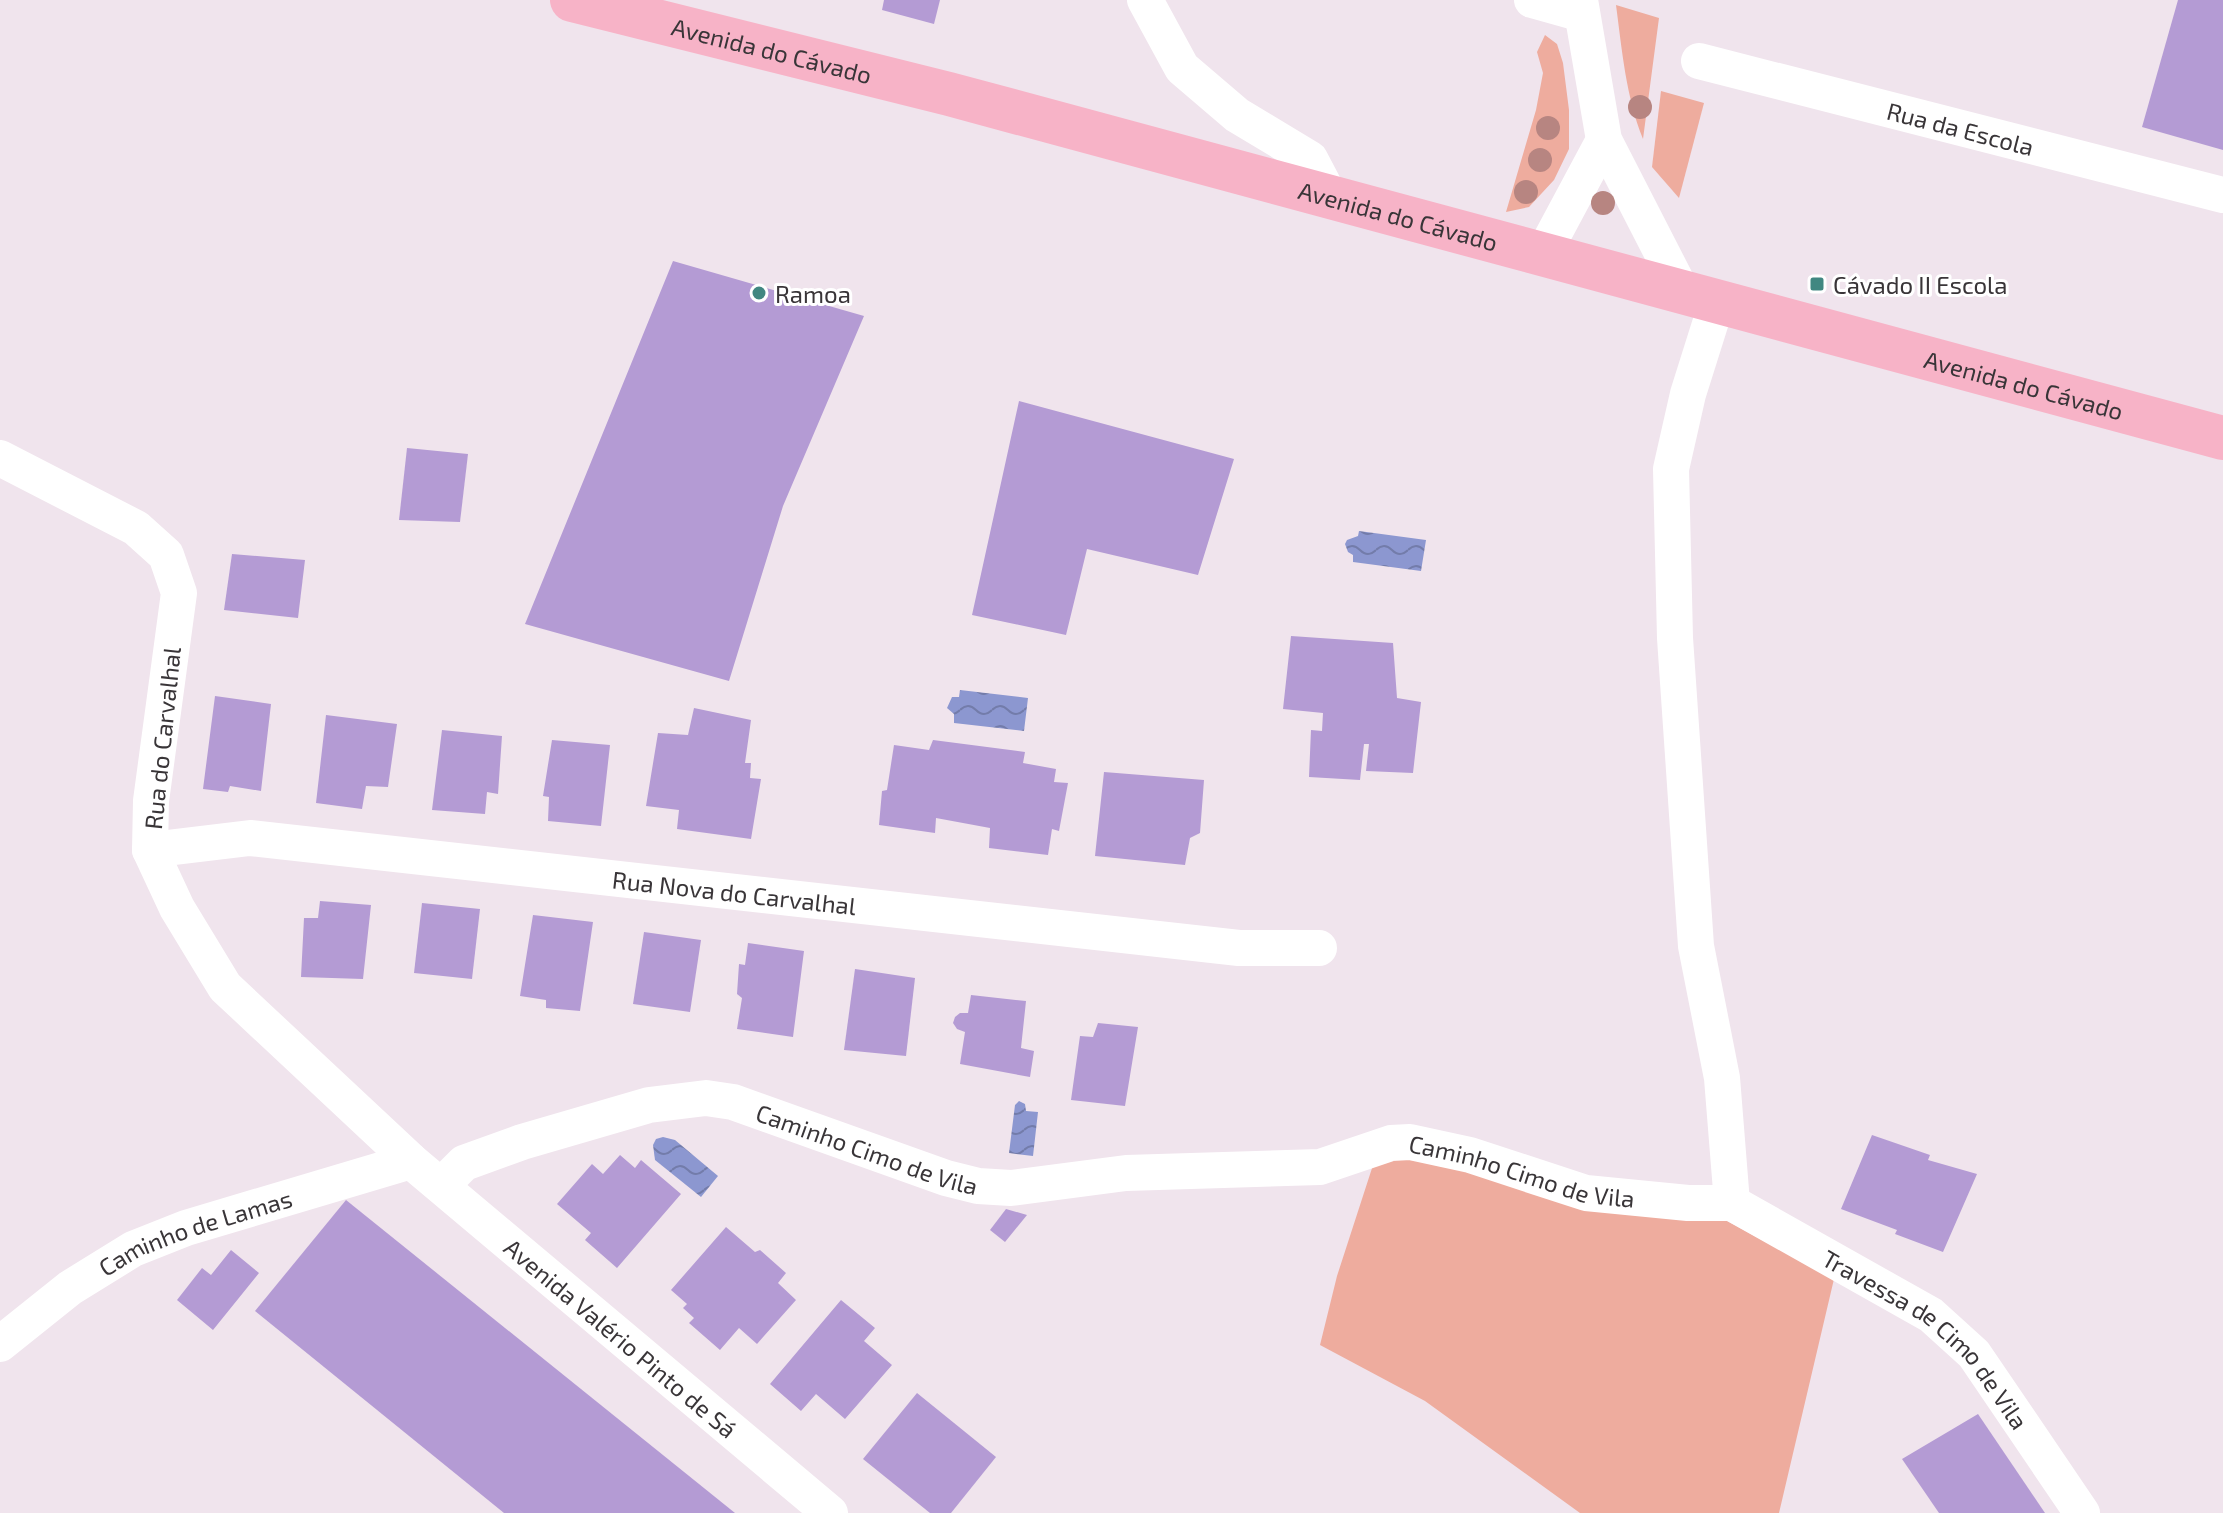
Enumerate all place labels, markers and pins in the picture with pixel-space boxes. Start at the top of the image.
place label: Cávado II Escola [1833,270,2007,299]
marker: Cávado II Escola [1808,275,1826,293]
place label: Ramoa [775,279,851,308]
marker: Ramoa [750,284,768,302]

